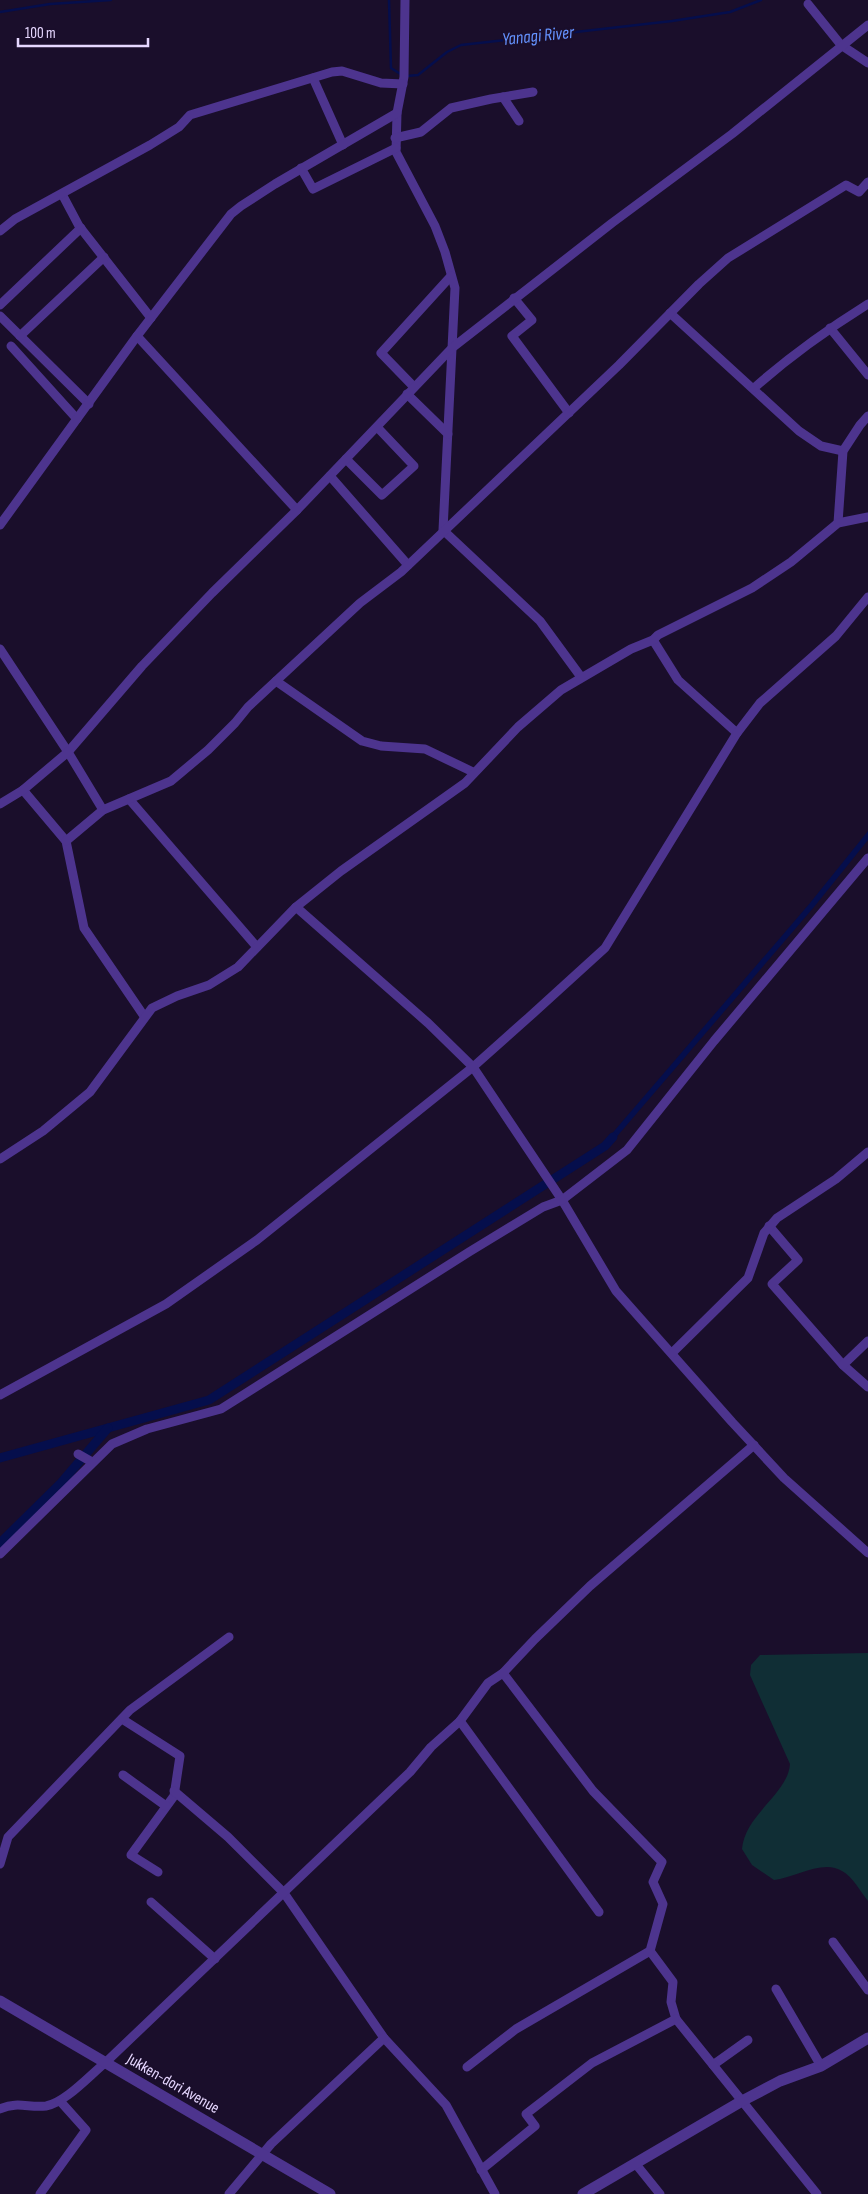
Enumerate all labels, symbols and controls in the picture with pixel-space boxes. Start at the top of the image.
scale bar [18,15,148,47]
water label: Yanagi River [501,22,576,50]
text: 100 m [25,24,56,43]
street label: Jukken-dori Avenue [122,2049,223,2118]

